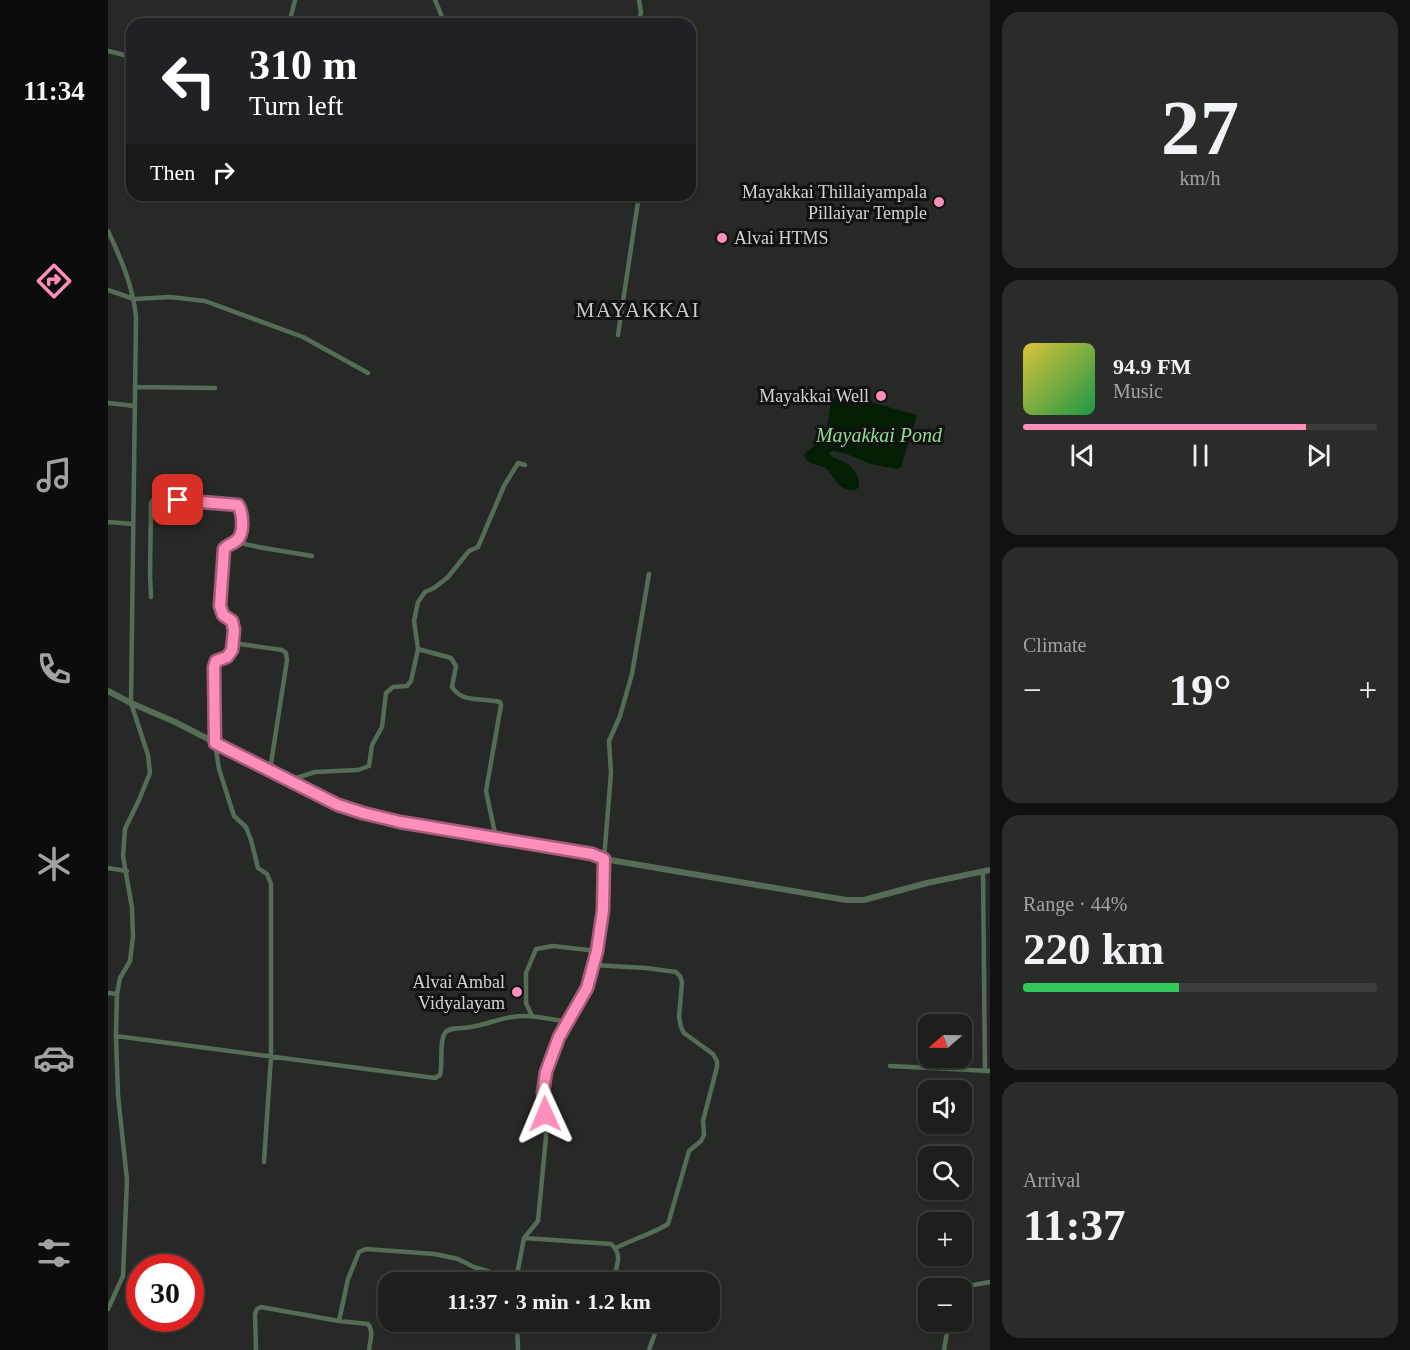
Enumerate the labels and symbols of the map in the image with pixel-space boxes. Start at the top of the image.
place label: Mayakkai Thillaiyampala Pillaiyar Temple [742,182,927,223]
marker: Mayakkai Thillaiyampala Pillaiyar Temple [932,195,946,209]
place label: Alvai HTMS [734,228,829,248]
marker: Alvai HTMS [715,231,729,245]
district label: MAYAKKAI [576,298,700,322]
place label: Mayakkai Well [759,386,869,406]
marker: Mayakkai Well [874,389,888,403]
water label: Mayakkai Pond [815,424,943,447]
pin [152,474,203,525]
place label: Alvai Ambal Vidyalayam [413,972,505,1013]
marker: Alvai Ambal Vidyalayam [510,985,524,999]
north arrow [918,1014,972,1068]
position arrow [513,1082,577,1146]
speed limit sign: 30 [126,1254,204,1332]

